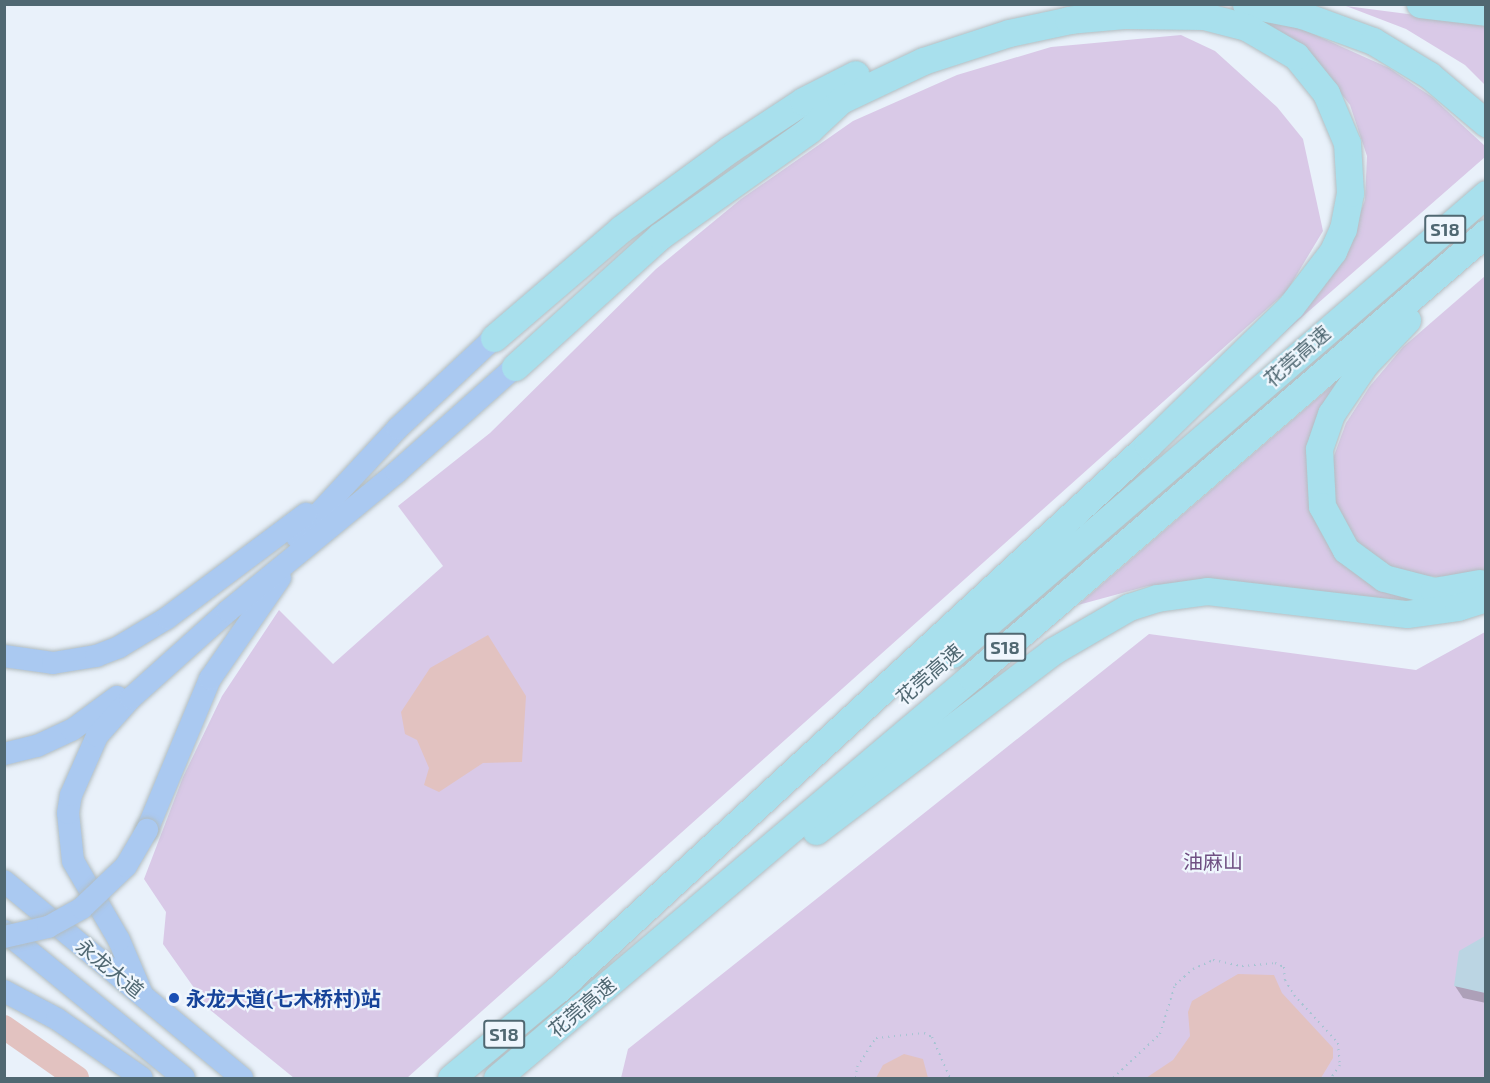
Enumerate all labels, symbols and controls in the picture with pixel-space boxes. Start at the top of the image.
road number: S18 [1424,214,1466,244]
street label: 花莞高速 [1259,321,1335,391]
road number: S18 [984,632,1026,662]
street label: 花莞高速 [891,639,967,709]
park label: 油麻山 [1183,849,1243,873]
street label: 永龙大道 [71,934,149,1002]
street label: 花莞高速 [544,972,620,1042]
place label: 永龙大道(七木桥村)站 [186,986,381,1010]
marker: 永龙大道(七木桥村)站 [167,991,181,1005]
road number: S18 [483,1019,525,1049]

